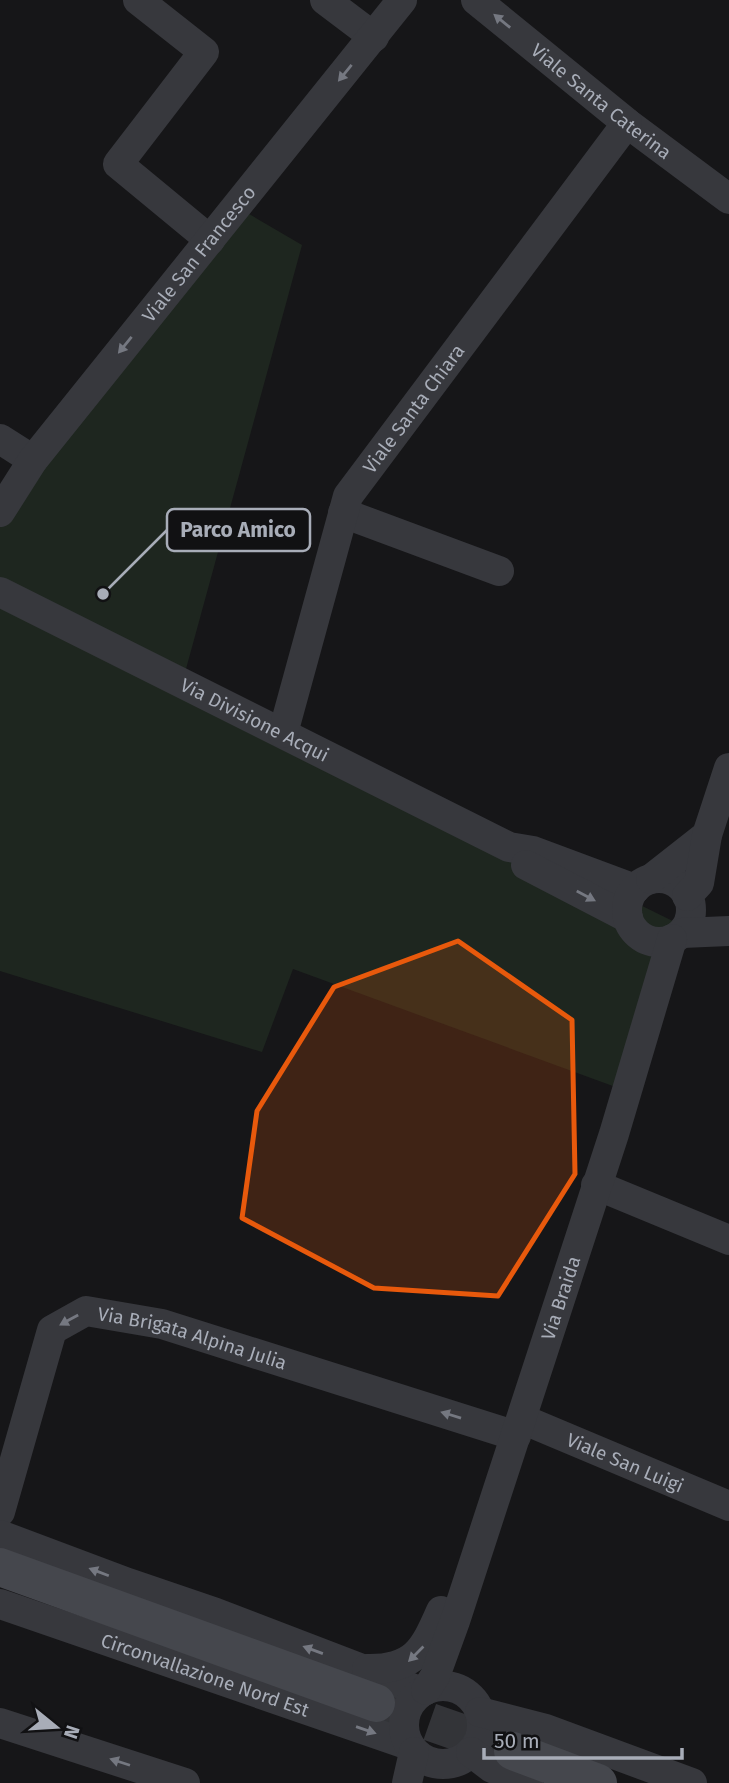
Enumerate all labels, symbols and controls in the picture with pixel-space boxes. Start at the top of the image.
one-way arrow [493,14,511,29]
street label: Viale Santa Caterina [526,39,676,164]
one-way arrow [338,65,353,82]
street label: Viale San Francesco [137,181,261,327]
one-way arrow [118,337,133,354]
street label: Viale Santa Chiara [358,340,470,478]
callout: Parco Amico [167,509,310,551]
text: Parco Amico [180,517,296,543]
street label: Via Divisione Acqui [177,673,333,767]
one-way arrow [576,891,596,902]
street label: Via Braida [537,1253,585,1343]
street label: Via Brigata Alpina Julia [96,1302,290,1375]
one-way arrow [59,1315,79,1326]
one-way arrow [440,1410,461,1420]
street label: Viale San Luigi [563,1428,687,1498]
one-way arrow [88,1567,109,1578]
street label: Circonvallazione Nord Est [98,1629,312,1722]
one-way arrow [302,1644,323,1655]
one-way arrow [407,1645,424,1662]
north arrow [21,1692,91,1762]
scale bar [484,1716,682,1760]
text: N [59,1723,85,1742]
one-way arrow [355,1725,376,1736]
text: 50 m [494,1728,540,1754]
one-way arrow [109,1756,130,1767]

